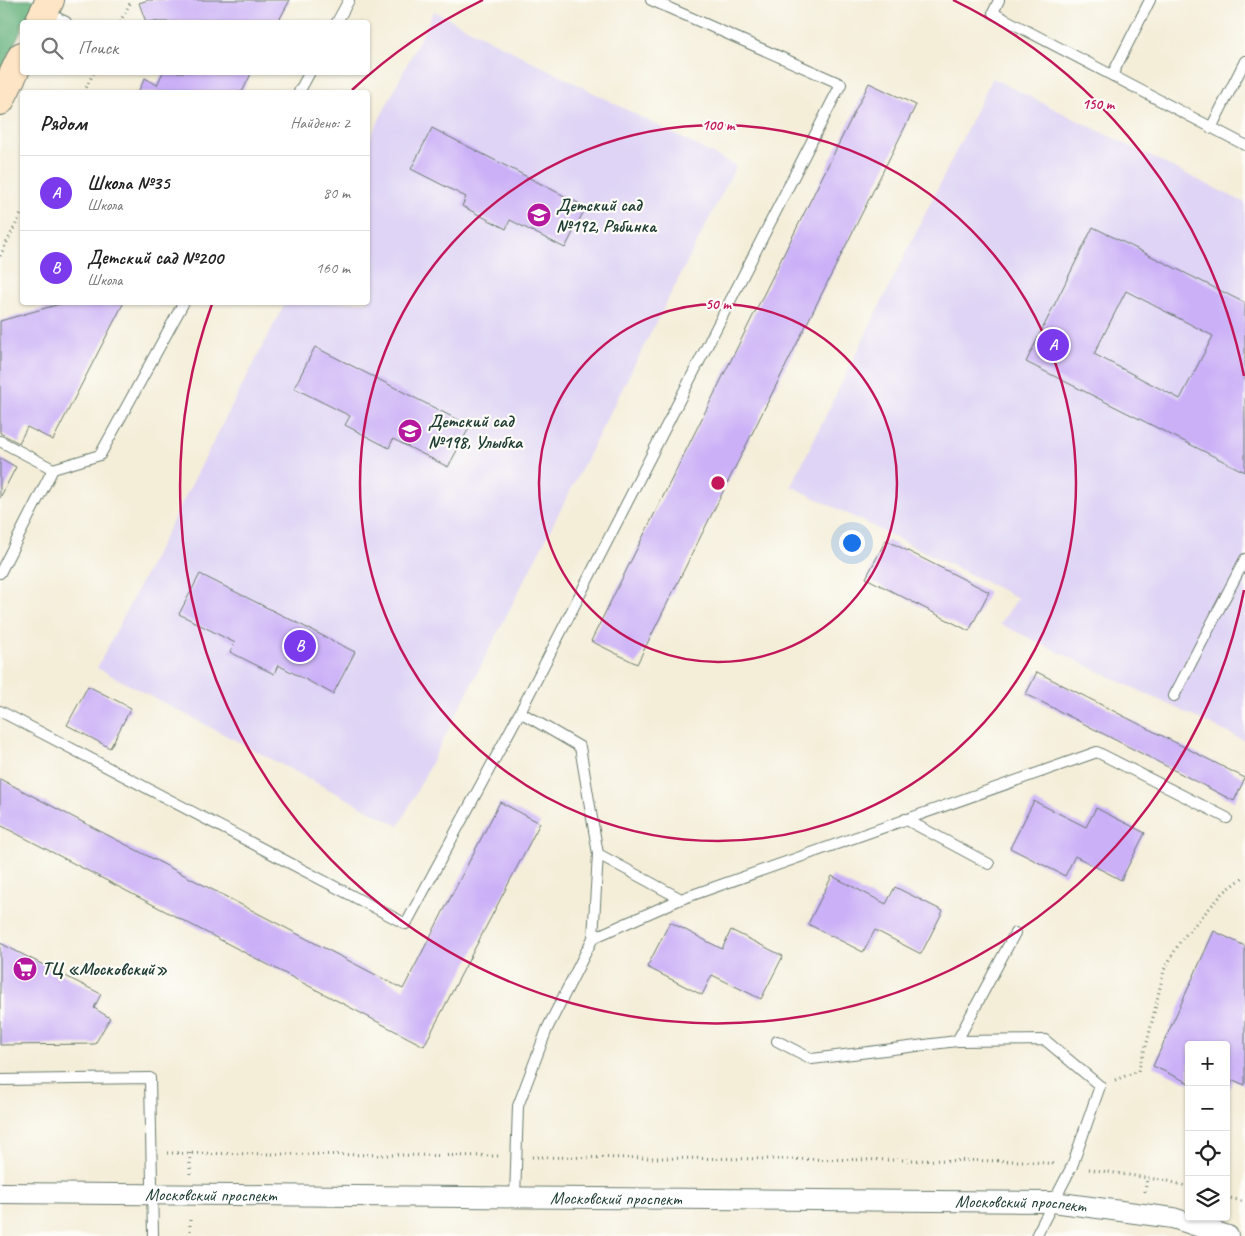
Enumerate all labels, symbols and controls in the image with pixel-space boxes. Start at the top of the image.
search box [20,20,370,75]
icon: search [38,34,66,62]
text: Поиск [78,36,118,60]
text: 150 m [1082,95,1116,114]
text: Рядом [40,110,87,136]
text: Найдено: 2 [290,113,350,133]
text: 100 m [702,116,736,135]
text: Школа №35 [87,171,169,195]
text: A [52,183,60,203]
text: 80 m [323,183,350,203]
place label: Детский сад №192, Рябинка [556,194,658,237]
text: Школа [87,195,122,215]
school or university icon: Детский сад №192, Рябинка [526,202,552,228]
text: Детский сад №200 [87,246,223,270]
text: B [52,258,60,278]
text: 160 m [316,258,350,278]
text: Школа [87,270,122,290]
text: 50 m [705,295,732,314]
pin: A [1037,326,1069,364]
place label: Детский сад №198, Улыбка [428,410,524,453]
school or university icon: Детский сад №198, Улыбка [397,418,423,444]
centre of rings [709,474,727,492]
your location [839,530,865,556]
pin: B [284,627,316,665]
supermarket icon: ТЦ «Московский» [12,956,38,982]
place label: ТЦ «Московский» [42,958,167,980]
map controls [1185,1041,1230,1221]
button: + [1185,1041,1230,1086]
button: − [1185,1086,1230,1131]
button: locate [1185,1131,1230,1176]
button: layers [1185,1176,1230,1221]
street label: Московский проспект [145,1183,278,1206]
street label: Московский проспект [550,1187,683,1210]
street label: Московский проспект [955,1190,1089,1218]

